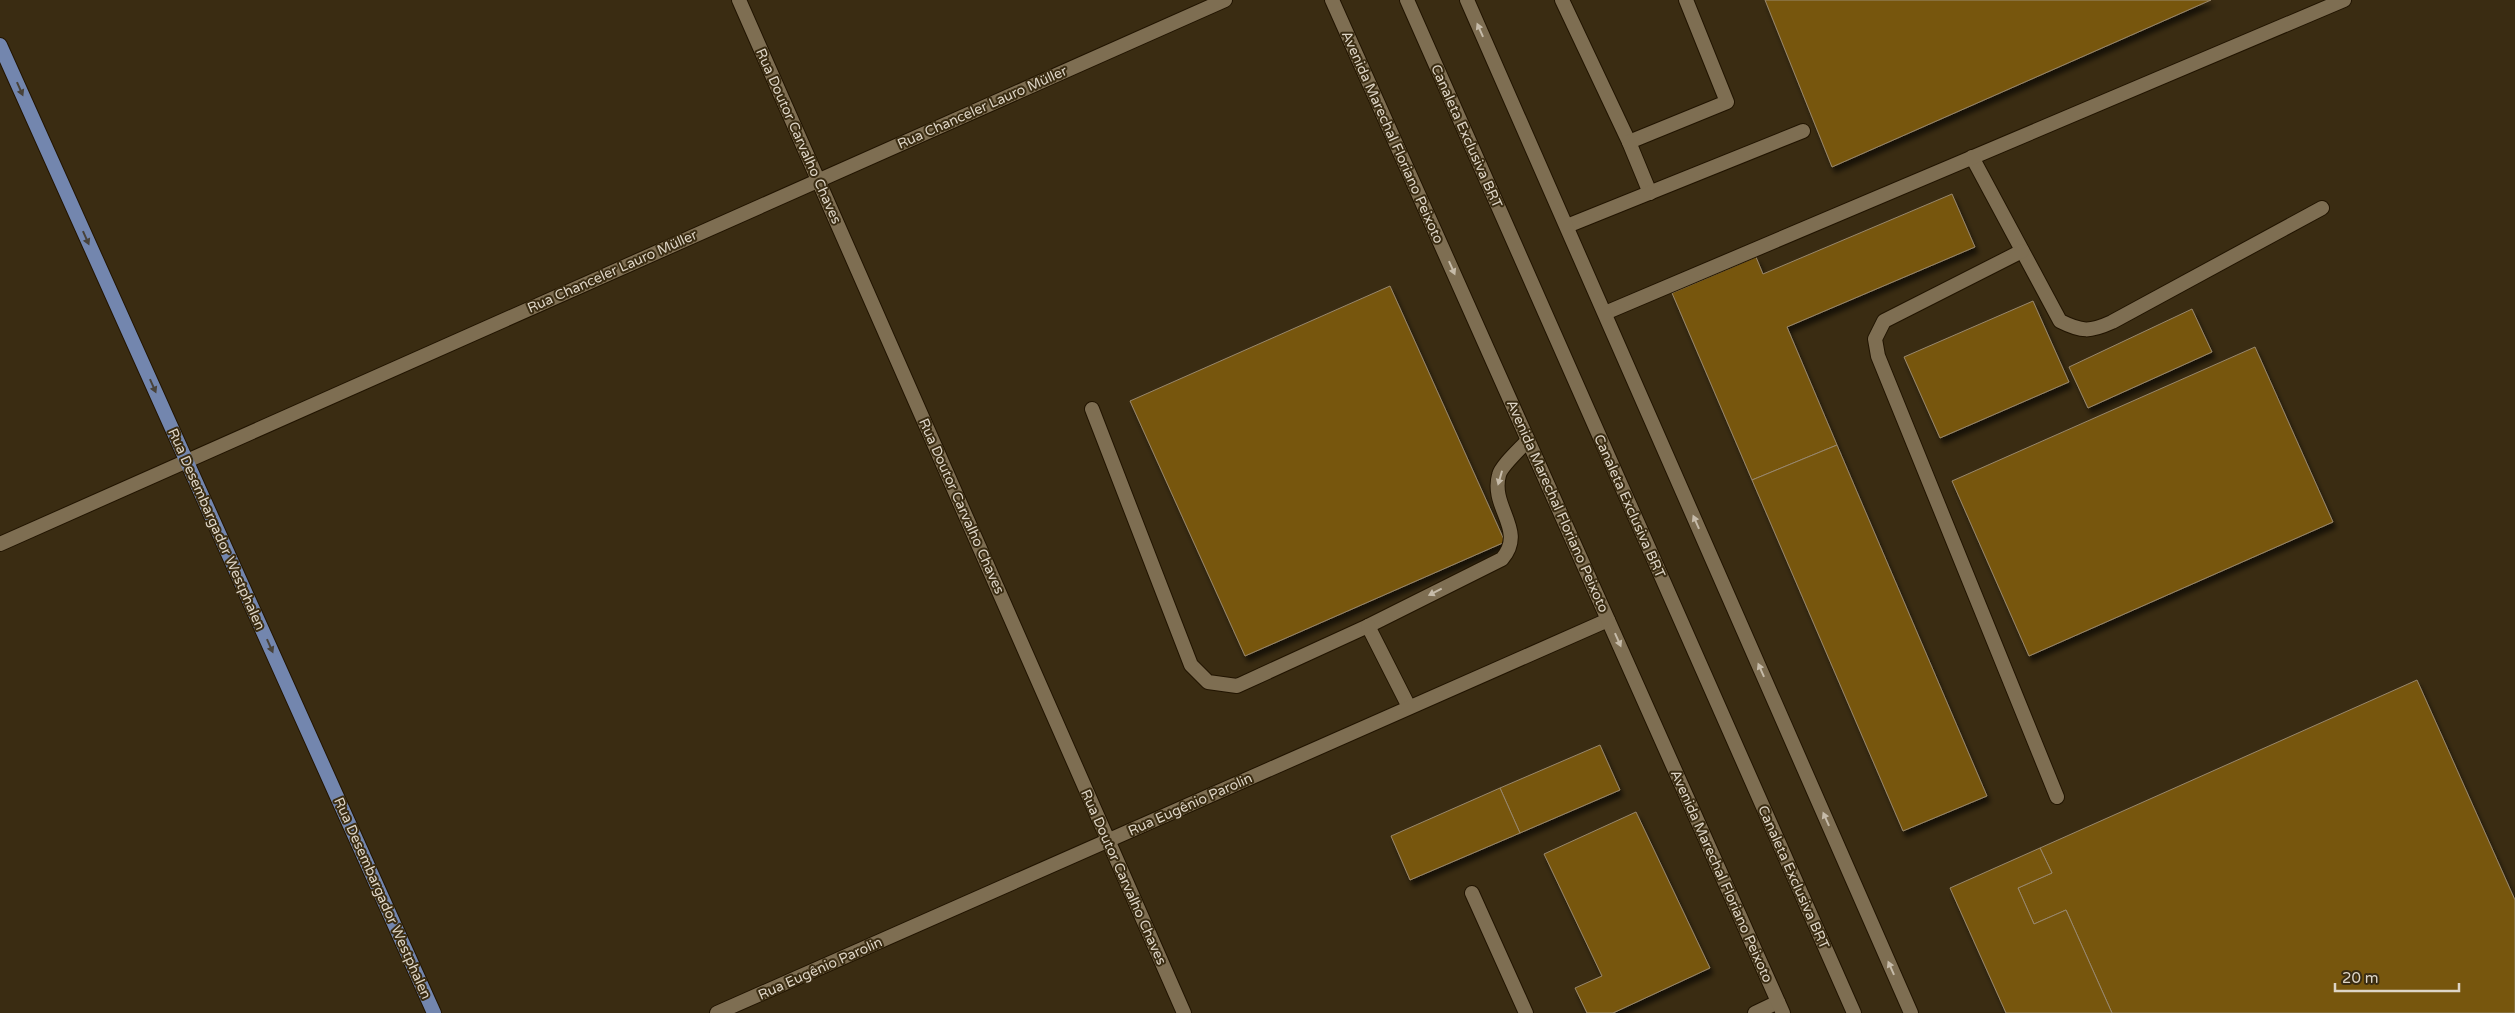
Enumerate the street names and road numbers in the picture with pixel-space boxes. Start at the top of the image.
street label: Avenida Marechal Floriano Peixoto [1338,28,1447,246]
street label: Rua Doutor Carvalho Chaves [752,46,845,227]
street label: Rua Chanceler Lauro Müller [895,62,1070,153]
street label: Canaleta Exclusiva BRT [1427,62,1506,211]
street label: Rua Chanceler Lauro Müller [525,226,700,317]
street label: Avenida Marechal Floriano Peixoto [1503,397,1612,615]
street label: Rua Doutor Carvalho Chaves [915,416,1008,597]
street label: Rua Desembargador Westphalen [164,426,269,633]
street label: Canaleta Exclusiva BRT [1590,432,1669,581]
street label: Avenida Marechal Floriano Peixoto [1667,767,1776,985]
street label: Rua Eugênio Parolin [1125,769,1255,840]
street label: Rua Doutor Carvalho Chaves [1077,787,1170,968]
street label: Rua Desembargador Westphalen [330,795,435,1002]
street label: Canaleta Exclusiva BRT [1754,803,1833,952]
street label: Rua Eugênio Parolin [755,933,885,1004]

